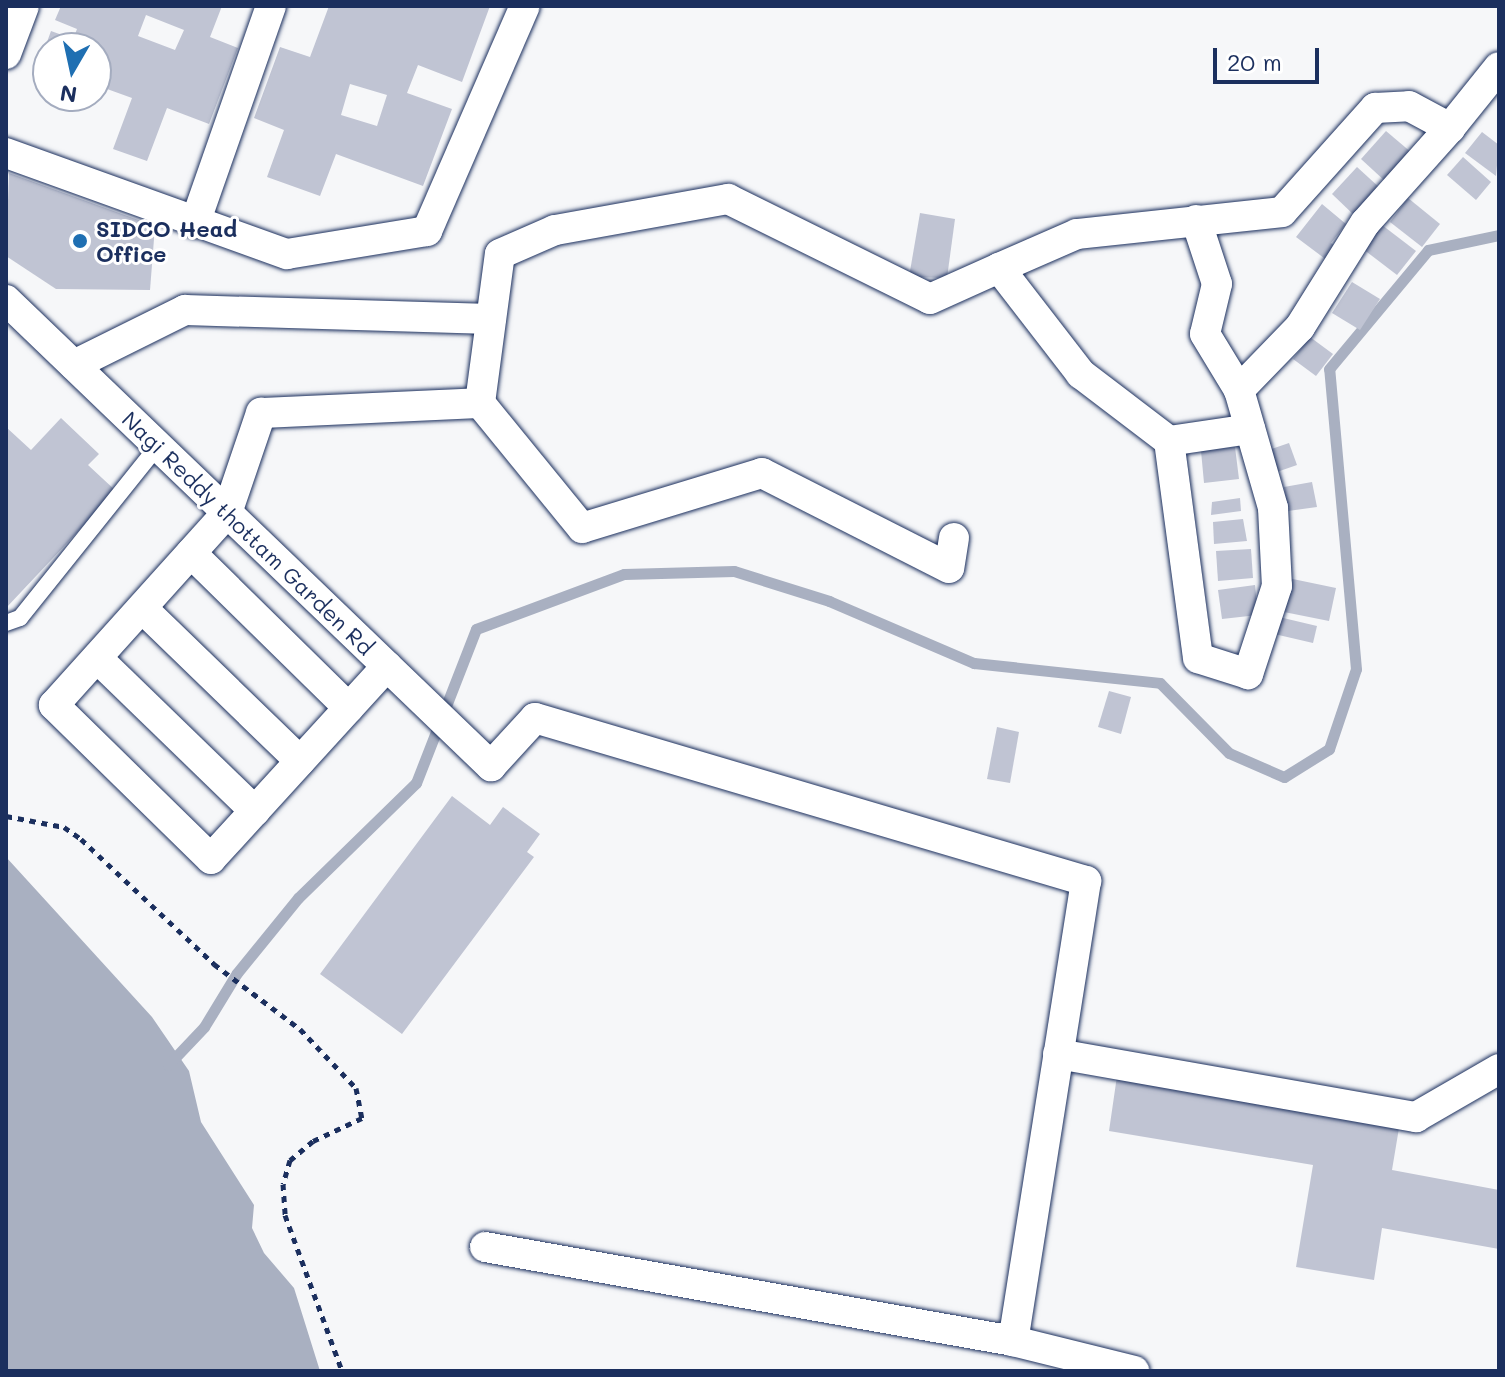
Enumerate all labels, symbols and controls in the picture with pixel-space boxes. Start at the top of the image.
north arrow [32,32,112,112]
scale bar [1217,32,1323,82]
text: 20 m [1227,46,1282,77]
text: N [58,79,79,110]
place label: SIDCO Head Office [96,215,237,266]
marker: SIDCO Head Office [71,232,89,250]
street label: Nagi Reddy thottam Garden Rd [117,406,379,660]

